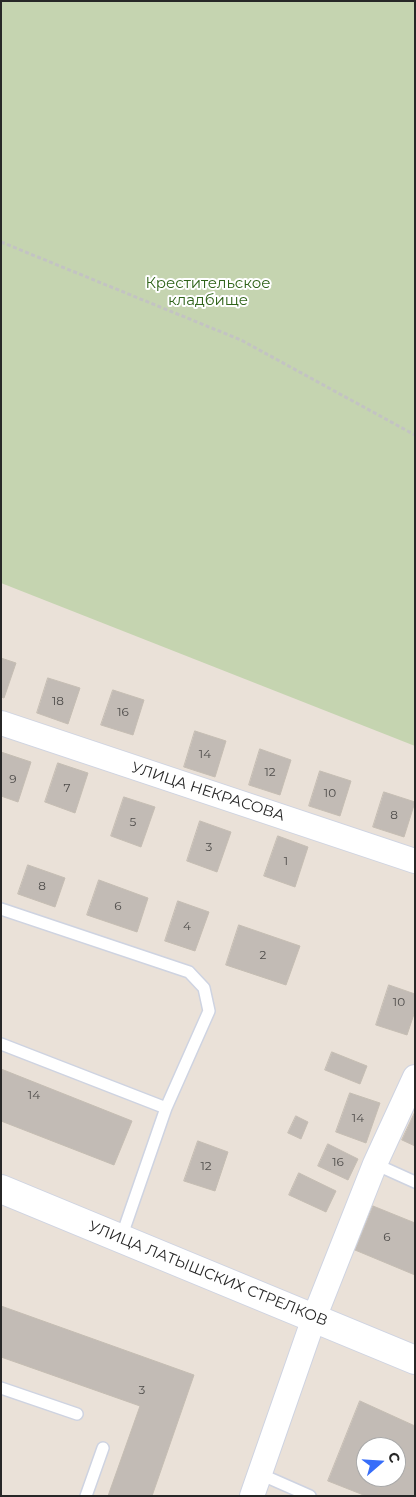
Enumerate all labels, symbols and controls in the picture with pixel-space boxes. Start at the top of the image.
park label: Крестительское кладбище [145,275,271,310]
house number: 18 [52,694,64,708]
house number: 16 [117,705,129,719]
house number: 14 [199,747,211,761]
street label: УЛИЦА НЕКРАСОВА [129,759,287,825]
house number: 12 [264,765,276,779]
house number: 9 [9,772,17,786]
house number: 7 [63,781,71,795]
house number: 10 [324,786,336,800]
house number: 8 [390,808,398,822]
house number: 5 [130,815,136,829]
house number: 3 [206,840,212,854]
house number: 1 [284,854,288,868]
house number: 8 [38,879,46,893]
house number: 6 [114,899,122,913]
house number: 4 [183,919,191,933]
house number: 2 [260,948,266,962]
house number: 10 [393,995,405,1009]
house number: 14 [28,1088,40,1102]
house number: 14 [352,1111,364,1125]
house number: 16 [332,1155,344,1169]
house number: 12 [200,1159,212,1173]
street label: УЛИЦА ЛАТЫШСКИХ СТРЕЛКОВ [86,1218,330,1330]
house number: 6 [383,1230,391,1244]
house number: 3 [139,1383,145,1397]
north arrow [356,1437,406,1487]
text: С [384,1450,404,1465]

